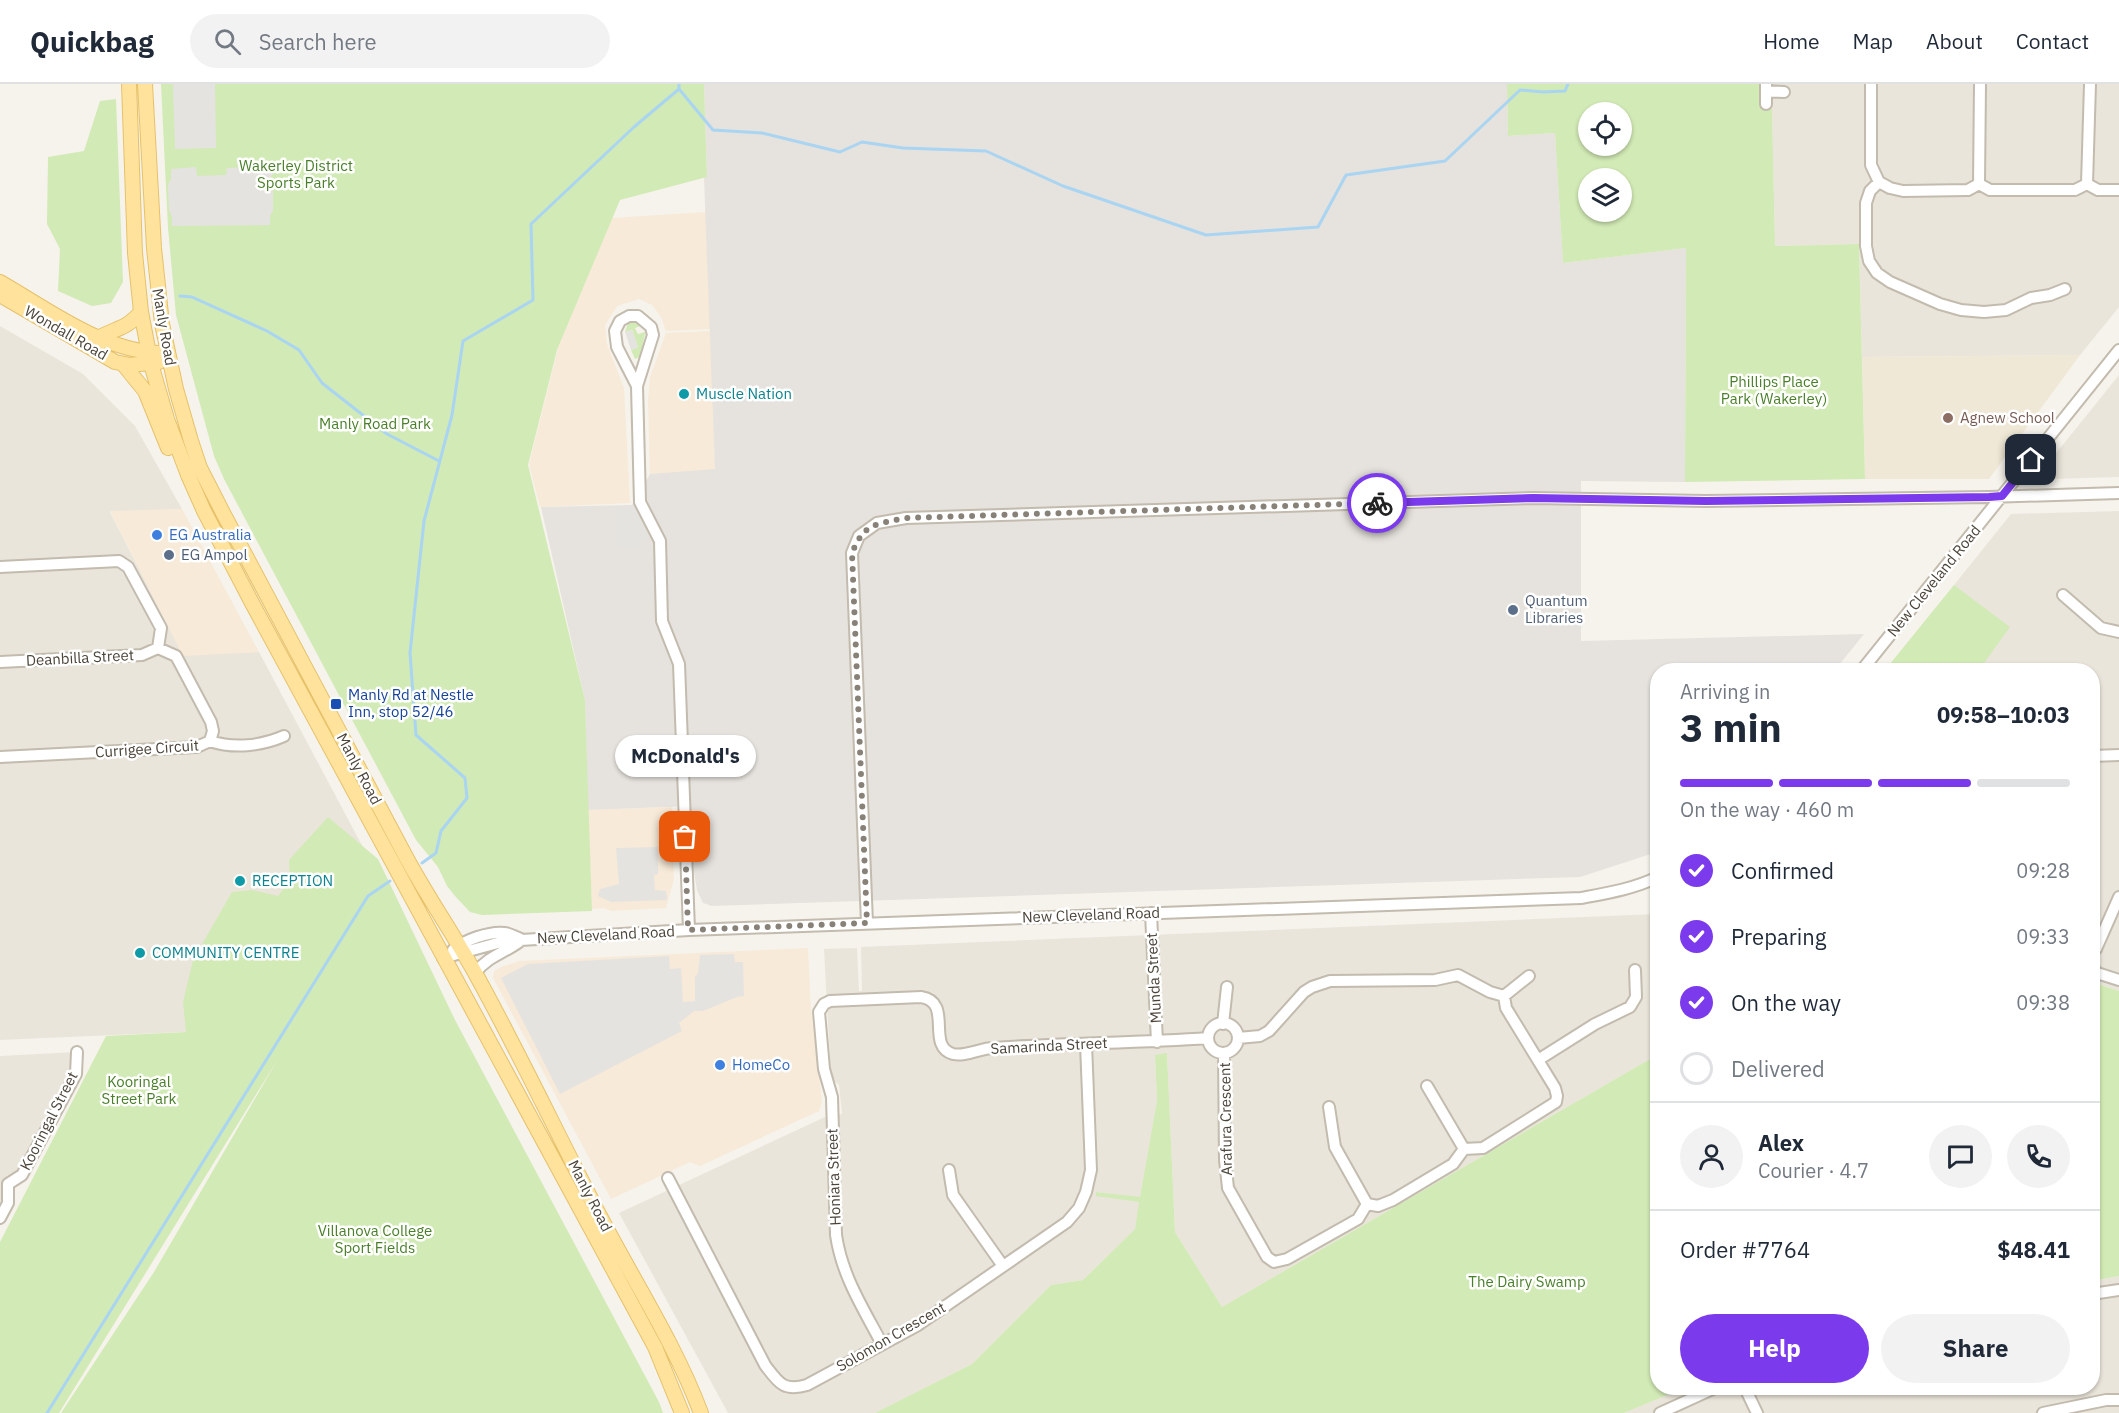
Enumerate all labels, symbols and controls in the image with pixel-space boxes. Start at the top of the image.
search box [190,14,610,68]
text: Quickbag [30,23,154,60]
icon: search [211,25,244,58]
text: Search here [259,27,377,56]
text: Home [1763,27,1820,55]
text: Map [1853,27,1893,55]
text: About [1926,27,1983,55]
text: Contact [2016,27,2089,55]
map controls [1578,102,1632,222]
button: locate [1578,102,1632,156]
park label: Wakerley District Sports Park [239,156,353,192]
button: layers [1578,168,1632,222]
street label: Manly Road [148,287,181,367]
street label: Wondall Road [21,301,111,364]
park label: Phillips Place Park (Wakerley) [1721,372,1827,408]
place label: Muscle Nation [696,384,792,403]
marker: Muscle Nation [677,387,691,401]
place label: Agnew School [1960,408,2055,427]
marker: Agnew School [1941,411,1955,425]
park label: Manly Road Park [319,414,431,433]
pin [2005,434,2056,485]
icon: home [2014,443,2047,476]
courier [1347,473,1407,533]
icon: bike [1361,487,1394,520]
street label: New Cleveland Road [1883,521,1984,640]
place label: EG Australia [169,525,252,544]
marker: EG Australia [150,528,164,542]
place label: EG Ampol [181,545,248,564]
marker: EG Ampol [162,548,176,562]
place label: Quantum Libraries [1525,591,1588,627]
marker: Quantum Libraries [1506,603,1520,617]
street label: Deanbilla Street [26,645,134,670]
text: Arriving in [1680,678,1770,705]
place label: Manly Rd at Nestle Inn, stop 52/46 [348,685,474,721]
marker: Manly Rd at Nestle Inn, stop 52/46 [329,697,343,711]
text: 09:58–10:03 [1937,700,2070,729]
text: 3 min [1680,702,1782,753]
street label: Manly Road [333,730,386,808]
street label: Currigee Circuit [94,735,200,762]
callout: McDonald's [614,735,756,777]
text: McDonald's [631,742,740,769]
text: On the way · 460 m [1680,796,1854,823]
pin [659,811,710,862]
icon: bag [668,820,701,853]
icon: check [1680,854,1713,887]
text: Confirmed [1731,856,1834,885]
text: 09:28 [2016,857,2070,884]
place label: RECEPTION [252,871,333,890]
marker: RECEPTION [233,874,247,888]
street label: New Cleveland Road [1022,903,1160,926]
icon: check [1680,920,1713,953]
street label: New Cleveland Road [536,921,675,948]
text: Preparing [1731,922,1826,951]
text: 09:33 [2016,923,2070,950]
street label: Munda Street [1142,932,1165,1024]
place label: COMMUNITY CENTRE [152,943,299,962]
marker: COMMUNITY CENTRE [133,946,147,960]
icon: check [1680,986,1713,1019]
text: On the way [1731,988,1841,1017]
text: 09:38 [2016,989,2070,1016]
street label: Samarinda Street [990,1033,1108,1058]
text: Delivered [1731,1054,1825,1083]
place label: HomeCo [732,1055,790,1074]
marker: HomeCo [713,1058,727,1072]
street label: Arafura Crescent [1215,1062,1236,1176]
street label: Kooringal Street [15,1068,82,1173]
park label: Kooringal Street Park [101,1072,177,1108]
button: person [1680,1125,1743,1188]
button: chat [1929,1125,1992,1188]
button: phone [2007,1125,2070,1188]
street label: Honiara Street [822,1128,845,1226]
text: Alex [1758,1128,1804,1157]
street label: Manly Road [564,1157,617,1235]
text: Courier · 4.7 [1758,1157,1869,1184]
park label: Villanova College Sport Fields [318,1221,432,1257]
text: Order #7764 [1680,1235,1810,1264]
text: $48.41 [1997,1235,2070,1264]
park label: The Dairy Swamp [1468,1272,1586,1291]
street label: Solomon Crescent [833,1298,949,1376]
button: Help [1680,1314,1869,1383]
button: Share [1881,1314,2070,1383]

